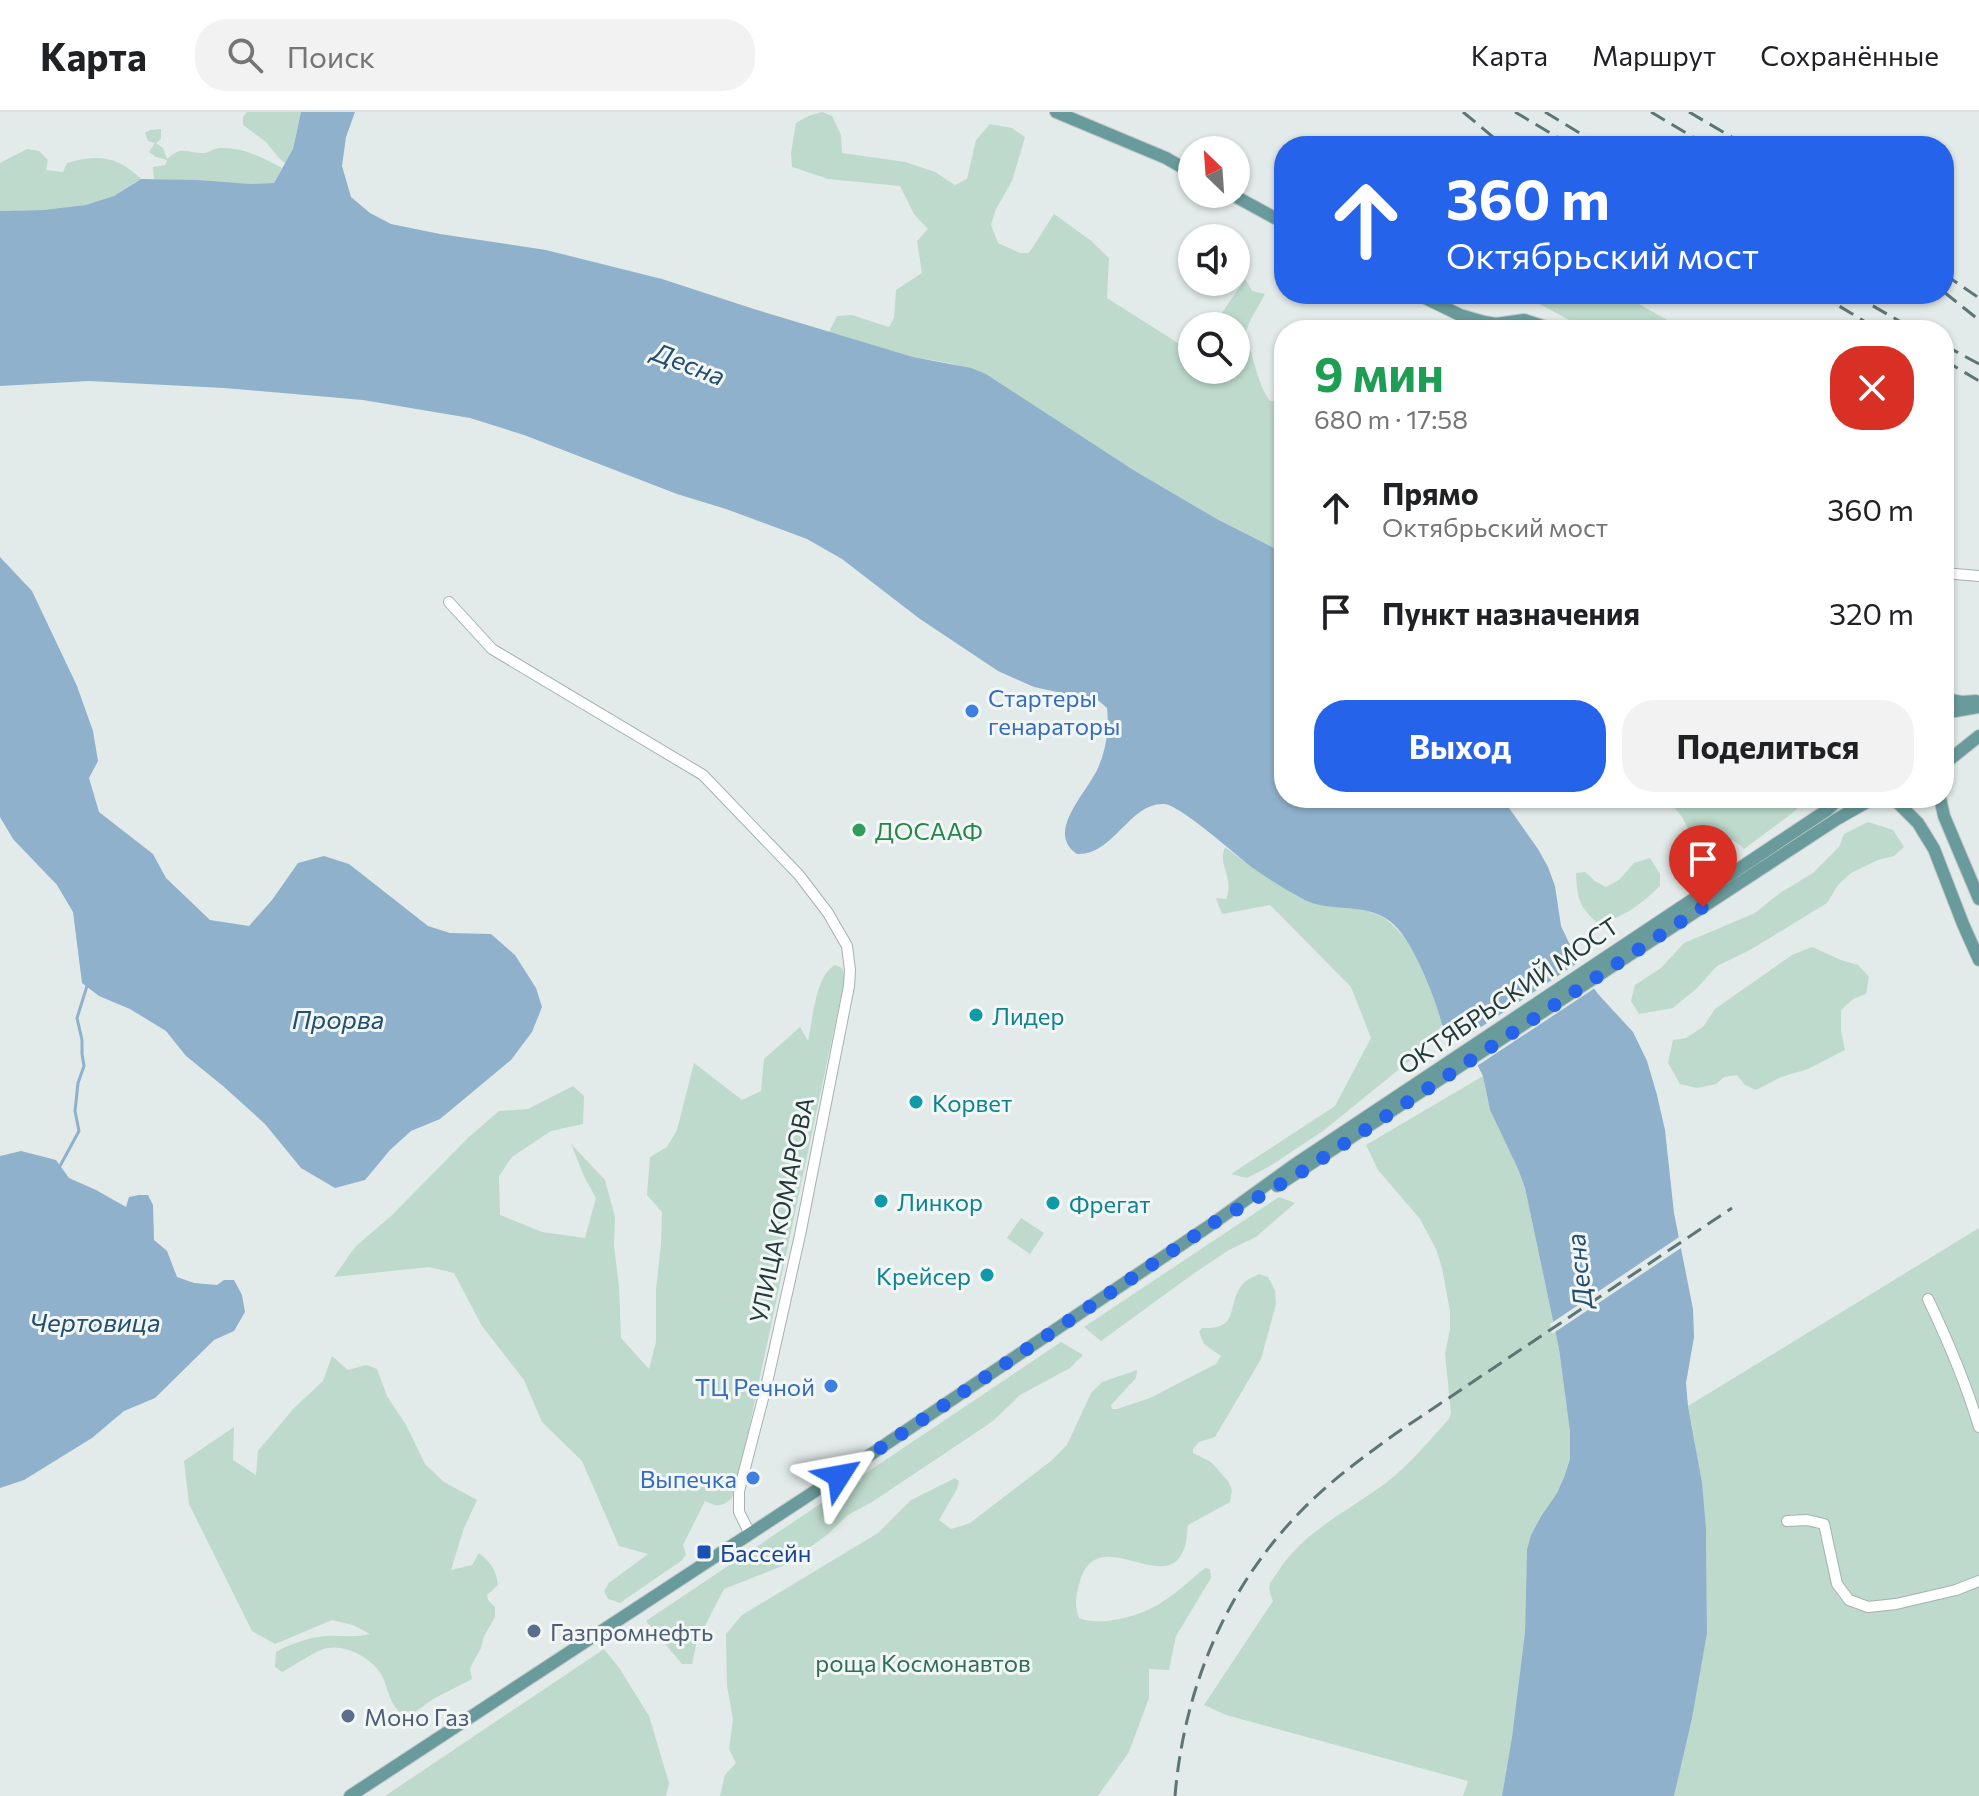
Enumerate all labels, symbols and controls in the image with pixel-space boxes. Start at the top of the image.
search box [195,19,755,91]
text: Карта [40,32,147,79]
icon: search [223,33,267,77]
text: Поиск [287,37,375,74]
text: Карта [1471,38,1548,72]
text: Маршрут [1592,38,1716,72]
text: Сохранённые [1760,38,1939,72]
north arrow [1178,136,1250,208]
map controls [1178,136,1250,384]
text: 360 m [1446,163,1610,232]
icon: ahead [1314,168,1418,272]
button: sound [1178,224,1250,296]
text: Октябрьский мост [1446,232,1759,276]
button: search [1178,312,1250,384]
water label: Десна [646,334,730,391]
text: 9 мин [1314,343,1444,402]
button: close [1830,346,1914,430]
text: 680 m · 17:58 [1314,403,1468,434]
text: Прямо [1382,474,1479,511]
icon: ahead [1314,486,1358,530]
text: 360 m [1827,490,1914,527]
text: Октябрьский мост [1382,511,1608,542]
icon: arrive [1314,590,1358,634]
text: Пункт назначения [1382,594,1640,631]
text: 320 m [1829,594,1914,631]
place label: Стартеры генараторы [988,683,1120,740]
button: Выход [1314,700,1606,792]
button: Поделиться [1622,700,1914,792]
marker: Стартеры генараторы [963,702,981,720]
place label: ДОСААФ [875,816,983,845]
marker: ДОСААФ [850,821,868,839]
pin [1669,825,1737,907]
icon: arrive [1681,837,1725,881]
street label: ОКТЯБРЬСКИЙ МОСТ [1392,910,1624,1080]
place label: Лидер [992,1001,1065,1030]
water label: Прорва [292,1003,384,1034]
marker: Лидер [967,1006,985,1024]
place label: Корвет [932,1088,1012,1117]
marker: Корвет [907,1093,925,1111]
street label: УЛИЦА КОМАРОВА [743,1094,819,1326]
place label: Линкор [897,1187,983,1216]
place label: Фрегат [1069,1189,1150,1218]
marker: Линкор [872,1192,890,1210]
marker: Фрегат [1044,1194,1062,1212]
water label: Десна [1559,1232,1598,1312]
place label: Крейсер [876,1261,971,1290]
marker: Крейсер [978,1266,996,1284]
water label: Чертовица [30,1306,160,1337]
place label: ТЦ Речной [695,1372,815,1401]
marker: ТЦ Речной [822,1377,840,1395]
position arrow [797,1434,881,1518]
place label: Выпечка [640,1464,737,1493]
marker: Выпечка [744,1469,762,1487]
place label: Бассейн [720,1538,811,1567]
marker: Бассейн [695,1543,713,1561]
place label: Газпромнефть [550,1617,713,1646]
marker: Газпромнефть [525,1622,543,1640]
park label: роща Космонавтов [815,1648,1031,1677]
place label: Моно Газ [364,1702,469,1731]
marker: Моно Газ [339,1707,357,1725]

